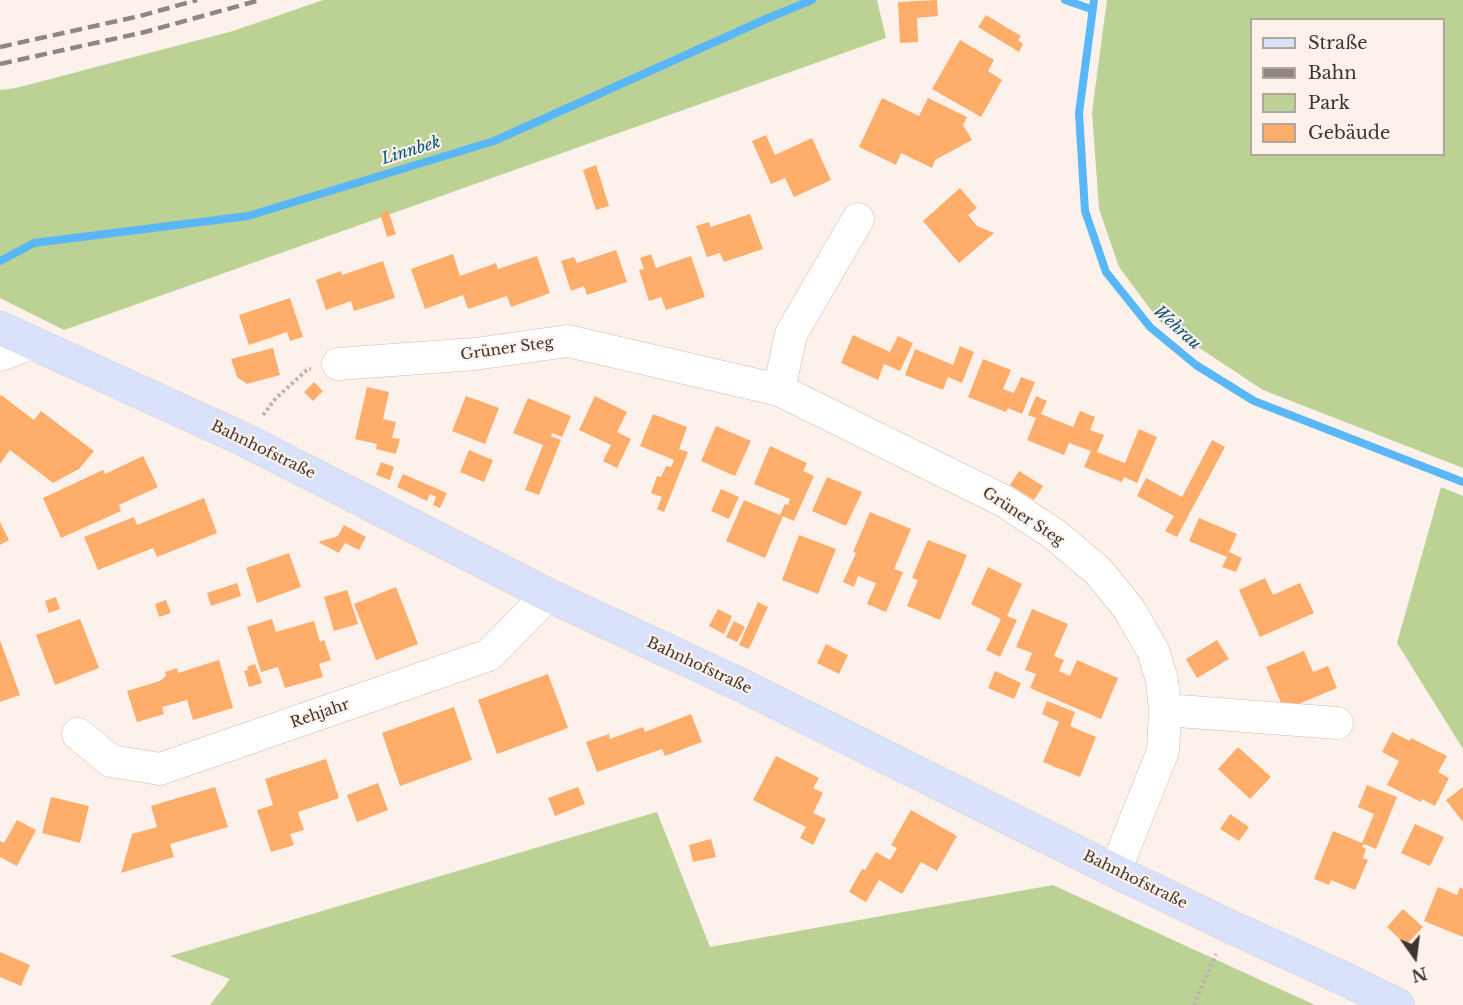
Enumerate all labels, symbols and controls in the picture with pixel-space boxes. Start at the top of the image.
legend [1250,18,1445,156]
text: Straße [1308,32,1368,54]
text: Bahn [1308,62,1357,84]
text: Park [1308,92,1350,114]
text: Gebäude [1308,122,1390,144]
water label: Linnbek [379,133,443,169]
water label: Wehrau [1149,302,1205,354]
street label: Grüner Steg [459,334,555,364]
street label: Bahnhofstraße [208,417,318,483]
street label: Grüner Steg [979,484,1067,550]
street label: Bahnhofstraße [644,634,754,698]
street label: Rehjahr [288,696,352,732]
street label: Bahnhofstraße [1080,847,1190,913]
north arrow [1385,927,1445,987]
text: N [1410,963,1429,986]

